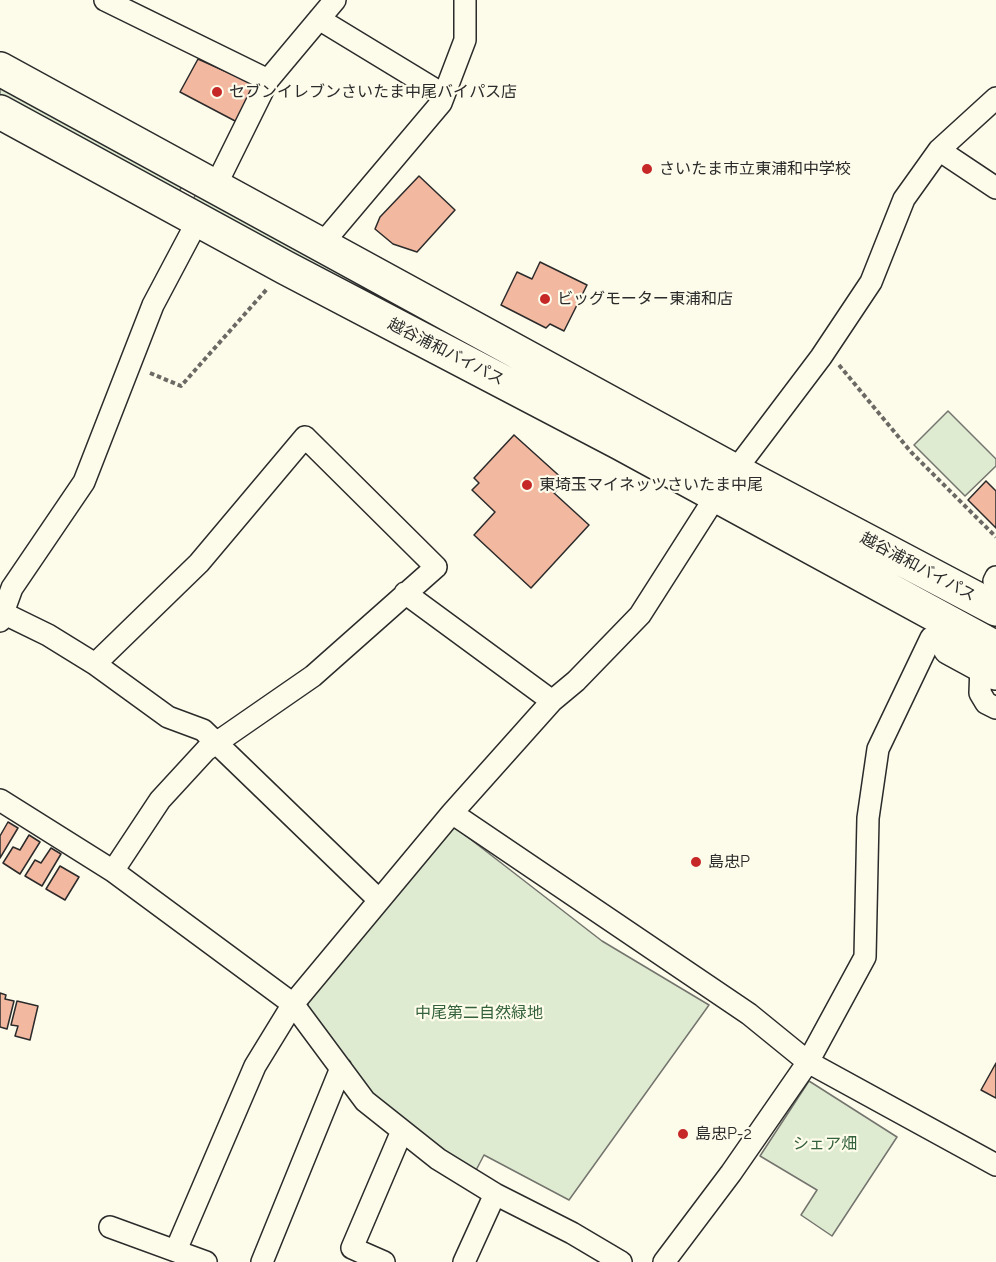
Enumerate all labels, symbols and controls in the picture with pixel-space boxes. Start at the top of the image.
place label: セブンイレブンさいたま中尾バイパス店 [229,82,517,102]
marker: セブンイレブンさいたま中尾バイパス店 [210,85,224,99]
place label: さいたま市立東浦和中学校 [659,159,851,179]
marker: さいたま市立東浦和中学校 [640,162,654,176]
place label: ビッグモーター東浦和店 [557,289,733,309]
marker: ビッグモーター東浦和店 [538,292,552,306]
street label: 越谷浦和バイパス [385,314,507,390]
place label: 東埼玉マイネッツさいたま中尾 [539,475,763,495]
marker: 東埼玉マイネッツさいたま中尾 [520,478,534,492]
street label: 越谷浦和バイパス [857,528,979,606]
place label: 島忠P [708,852,750,872]
marker: 島忠P [689,855,703,869]
park label: 中尾第二自然緑地 [415,1003,543,1023]
place label: 島忠P-2 [695,1124,752,1144]
marker: 島忠P-2 [676,1127,690,1141]
park label: シェア畑 [793,1134,857,1154]

